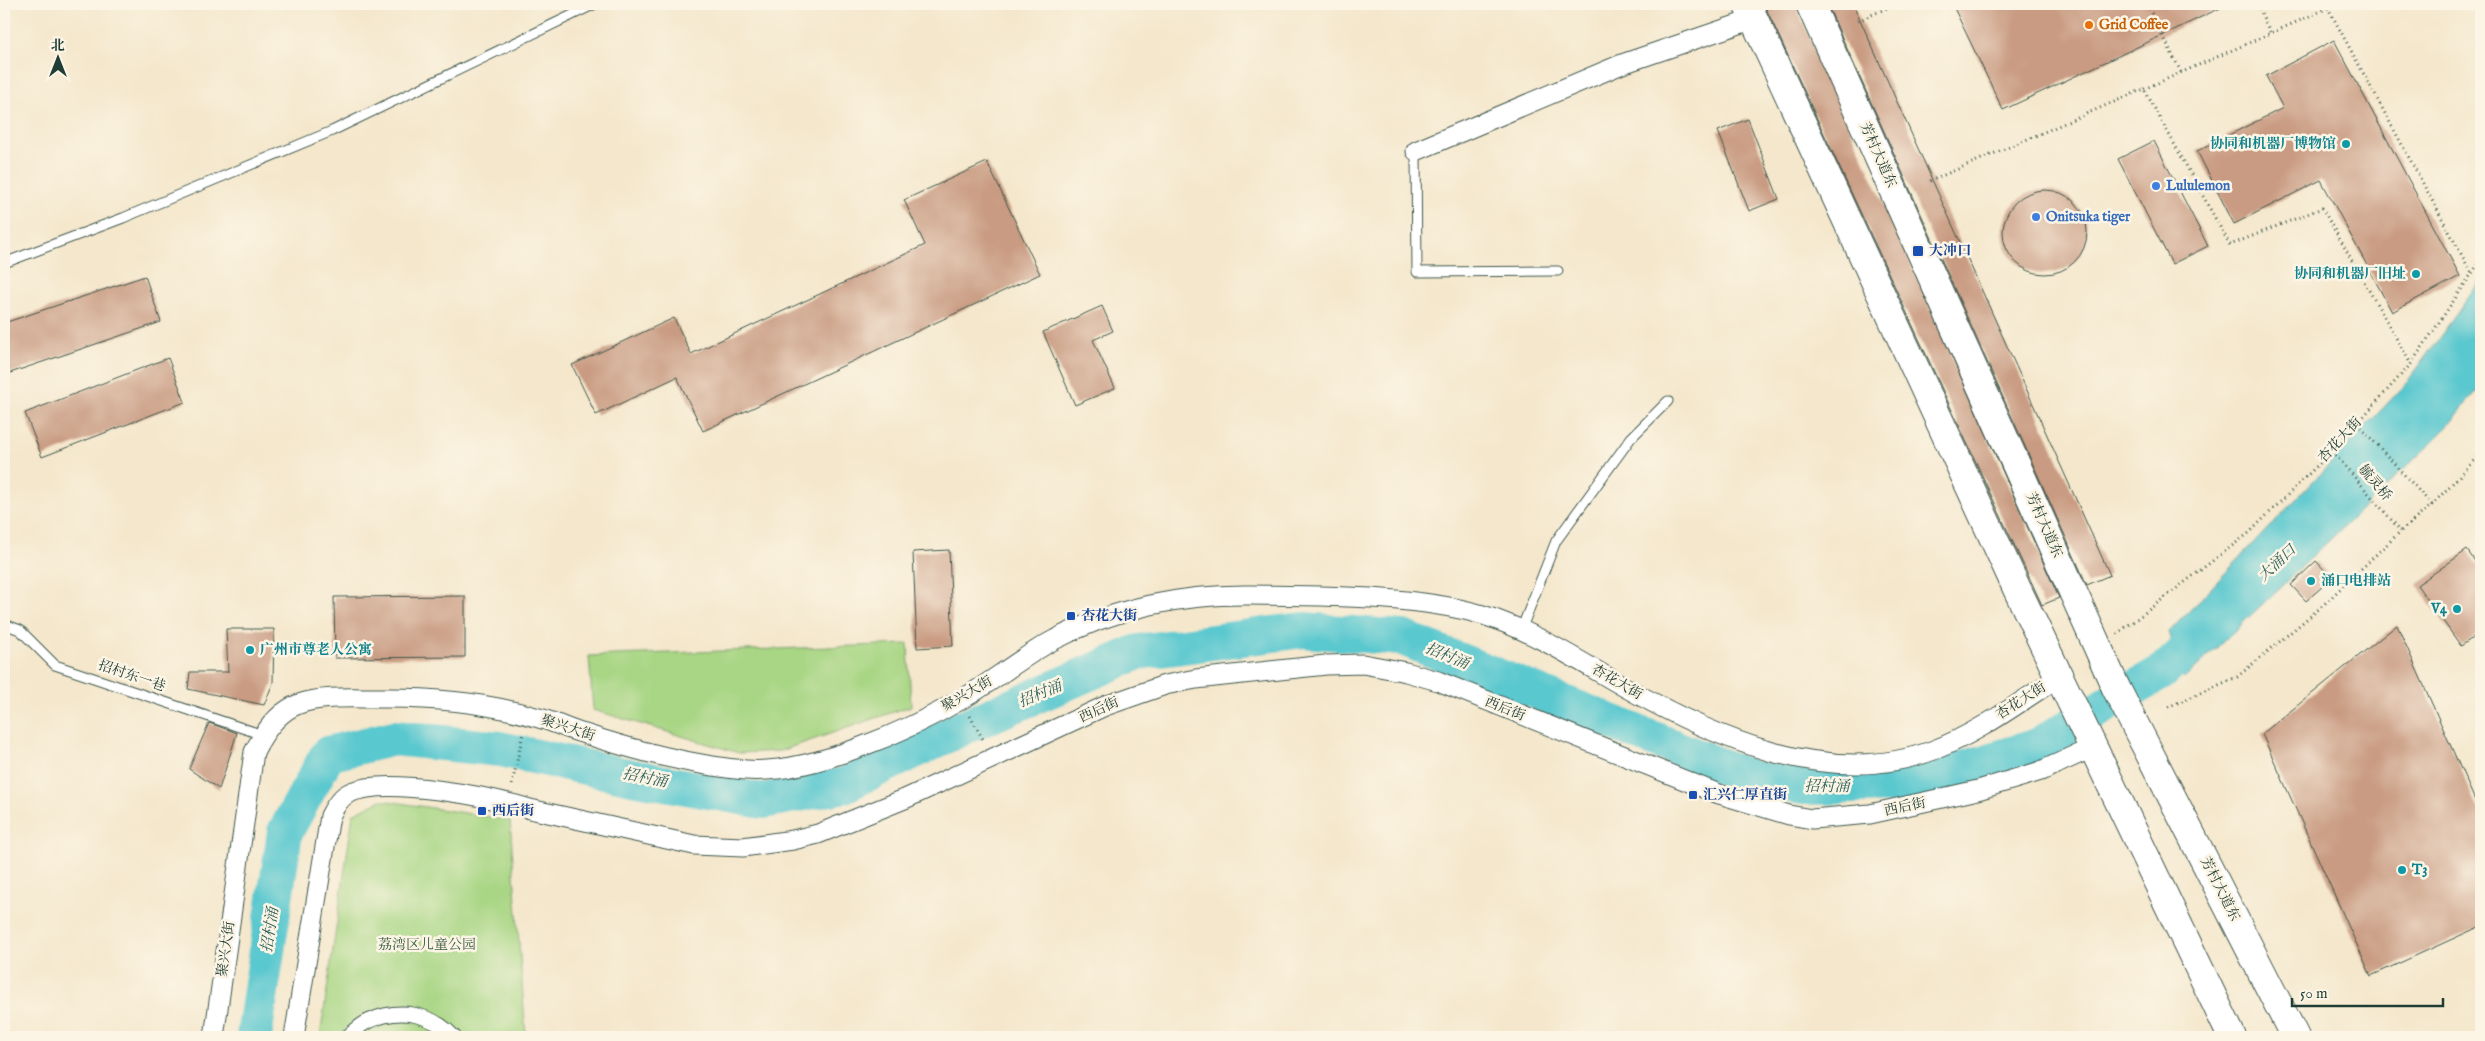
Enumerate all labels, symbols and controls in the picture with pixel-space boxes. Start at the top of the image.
place label: Grid Coffee [2099,16,2169,34]
marker: Grid Coffee [2083,19,2095,31]
north arrow [32,32,82,82]
text: 北 [51,37,65,55]
street label: 芳村大道东 [1856,119,1900,191]
place label: 协同和机器厂博物馆 [2210,135,2336,153]
marker: 协同和机器厂博物馆 [2340,138,2352,150]
place label: Lululemon [2166,177,2231,195]
marker: Lululemon [2150,180,2162,192]
place label: Onitsuka tiger [2046,208,2131,226]
marker: Onitsuka tiger [2030,211,2042,223]
place label: 大冲口 [1929,242,1971,260]
marker: 大冲口 [1911,244,1925,258]
place label: 协同和机器厂旧址 [2294,265,2406,283]
marker: 协同和机器厂旧址 [2410,268,2422,280]
street label: 杏花大街 [2314,413,2366,467]
street label: 毓灵桥 [2354,461,2396,505]
street label: 芳村大道东 [2022,489,2066,561]
water label: 大涌口 [2254,540,2301,585]
place label: 涌口电排站 [2321,572,2391,590]
marker: 涌口电排站 [2305,575,2317,587]
place label: V4 [2430,600,2448,618]
marker: V4 [2451,603,2463,615]
place label: 杏花大街 [1081,607,1137,625]
marker: 杏花大街 [1065,610,1077,622]
water label: 招村涌 [1423,639,1473,674]
place label: 广州市尊老人公寓 [260,641,372,659]
marker: 广州市尊老人公寓 [244,644,256,656]
street label: 招村东一巷 [96,656,168,696]
street label: 杏花大街 [1588,660,1646,704]
street label: 聚兴大街 [938,672,996,716]
water label: 招村涌 [1016,676,1066,712]
street label: 杏花大街 [1993,678,2049,724]
street label: 西后街 [1076,693,1122,727]
street label: 西后街 [1482,693,1528,725]
street label: 聚兴大街 [539,711,597,745]
water label: 招村涌 [621,764,671,792]
water label: 招村涌 [1804,777,1851,796]
place label: 汇兴仁厚直街 [1703,786,1787,804]
marker: 汇兴仁厚直街 [1687,789,1699,801]
street label: 西后街 [1883,794,1927,820]
place label: 西后街 [492,802,534,820]
marker: 西后街 [476,805,488,817]
street label: 芳村大道东 [2196,854,2244,924]
place label: T3 [2411,861,2427,879]
marker: T3 [2396,864,2408,876]
water label: 招村涌 [257,904,283,954]
street label: 聚兴大街 [213,920,239,978]
park label: 荔湾区儿童公园 [378,936,476,954]
scale bar [2292,976,2444,1008]
text: 50 m [2300,984,2328,1003]

